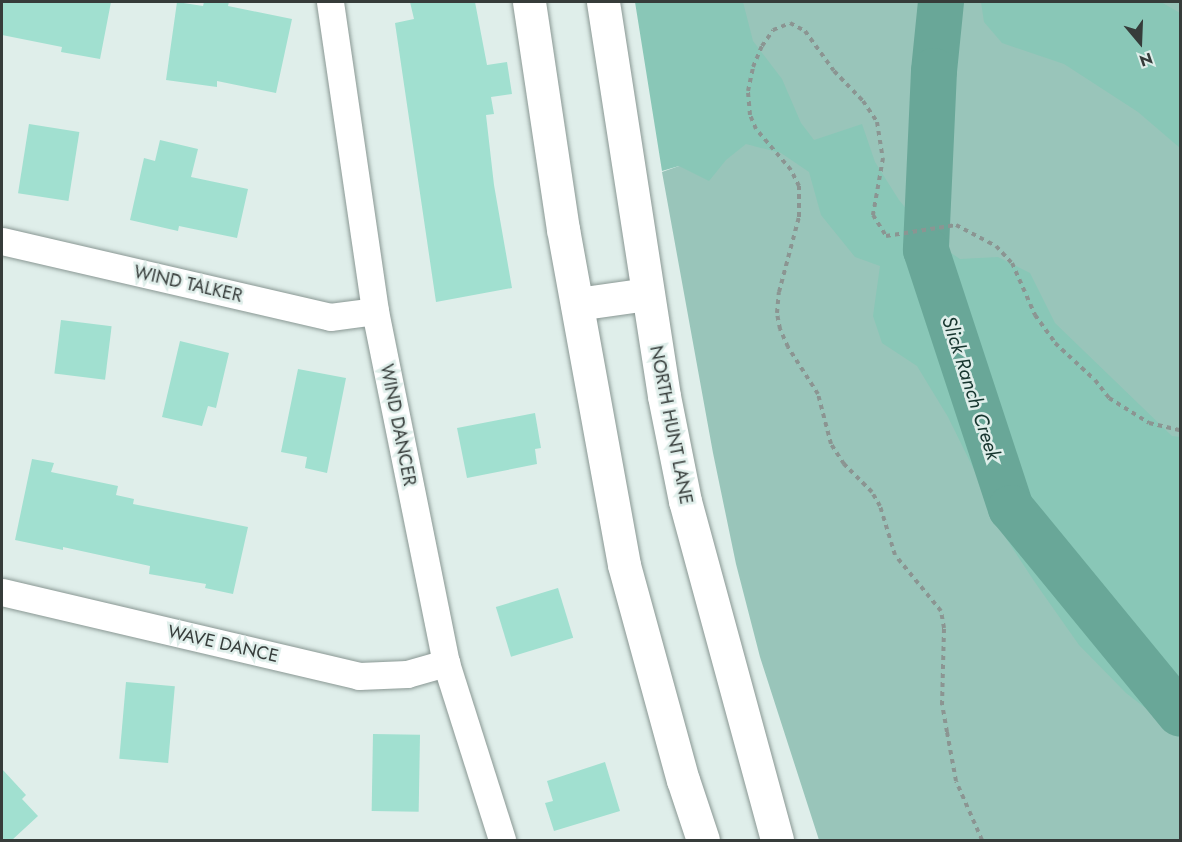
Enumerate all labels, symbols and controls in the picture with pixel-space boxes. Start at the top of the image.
north arrow [1110,12,1170,72]
text: N [1136,47,1156,72]
street label: WIND TALKER [132,261,244,307]
water label: Slick Ranch Creek [936,313,1006,463]
street label: NORTH HUNT LANE [645,344,697,506]
street label: WIND DANCER [376,362,420,488]
street label: WAVE DANCE [165,621,281,667]

